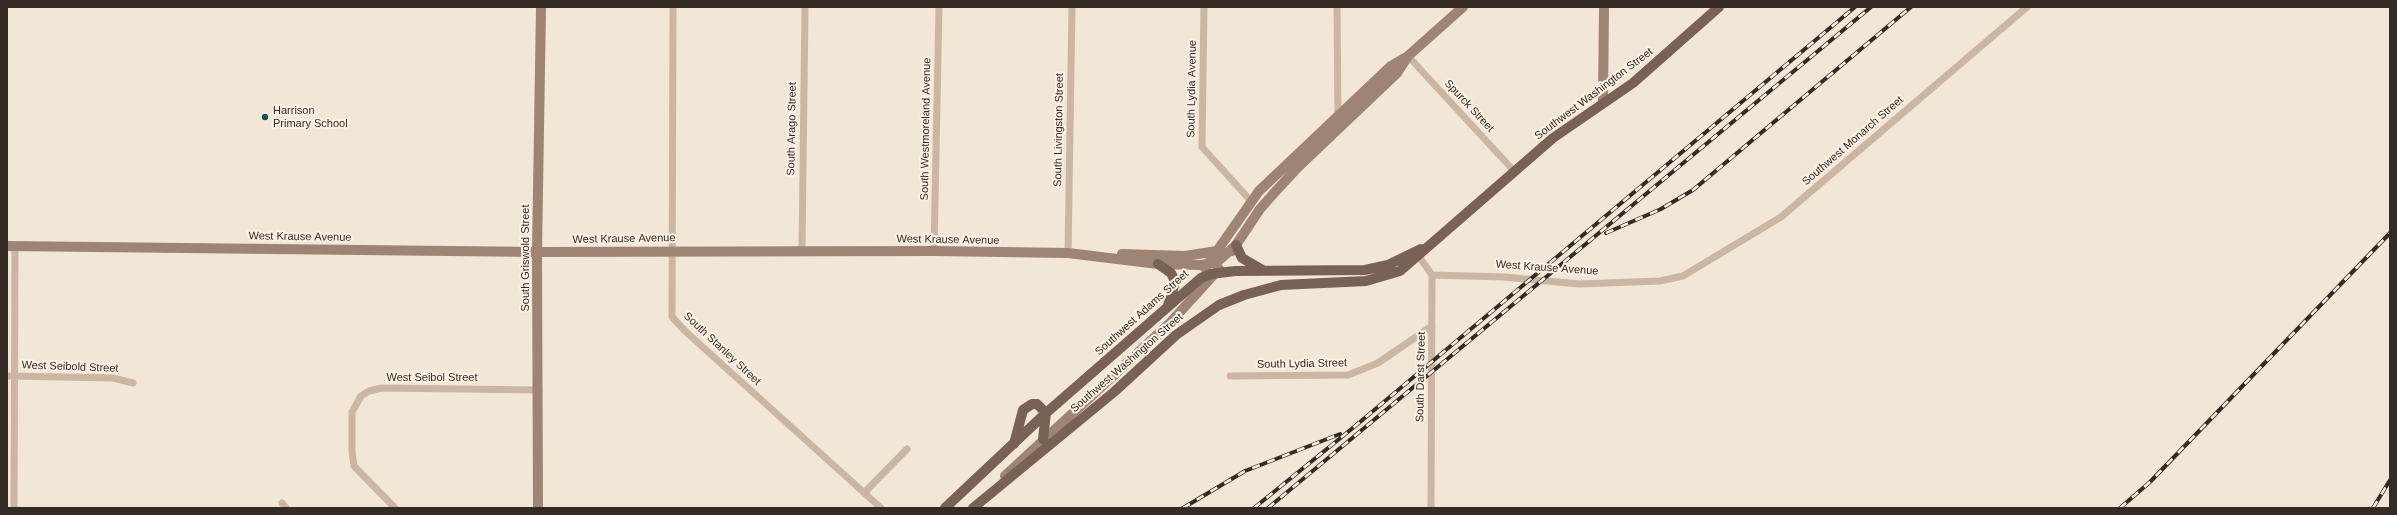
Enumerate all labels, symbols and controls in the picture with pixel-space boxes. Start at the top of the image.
street label: South Lydia Avenue [1185,40,1199,138]
street label: Southwest Washington Street [1532,45,1656,143]
street label: South Westmoreland Avenue [918,58,934,200]
street label: South Livingston Street [1051,73,1067,187]
street label: Spurck Street [1441,77,1497,135]
street label: South Arago Street [785,82,799,176]
street label: Southwest Monarch Street [1800,93,1906,189]
place label: Harrison Primary School [273,104,348,130]
marker: Harrison Primary School [260,112,270,122]
street label: South Griswold Street [519,205,533,311]
street label: West Krause Avenue [248,230,352,244]
street label: West Krause Avenue [572,232,676,246]
street label: West Krause Avenue [896,233,1000,247]
street label: West Krause Avenue [1495,258,1599,278]
street label: Southwest Adams Street [1093,268,1191,358]
street label: South Stanley Street [681,310,763,388]
street label: Southwest Washington Street [1068,311,1186,415]
street label: South Darst Street [1414,332,1428,422]
street label: South Lydia Street [1257,357,1347,371]
street label: West Seibold Street [21,359,119,375]
street label: West Seibol Street [387,371,477,385]

